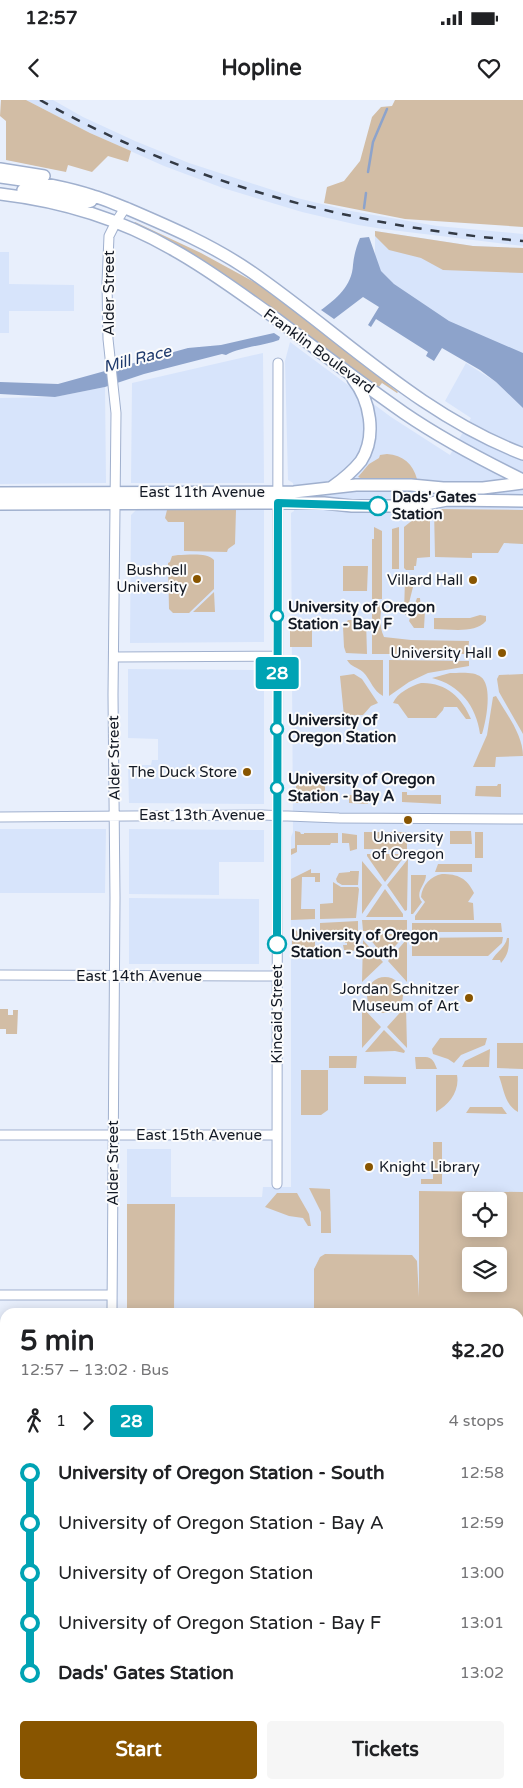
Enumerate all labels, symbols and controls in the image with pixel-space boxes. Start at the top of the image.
text: 12:57 [25,7,78,29]
icon: back [20,54,48,82]
icon: heart [475,54,503,82]
text: Hopline [221,55,302,81]
street label: Alder Street [100,250,118,336]
street label: Franklin Boulevard [260,305,378,397]
water label: Mill Race [101,341,174,377]
street label: East 11th Avenue [139,483,265,501]
place label: Dads' Gates Station [392,488,476,523]
marker: Dads' Gates Station [368,496,388,516]
place label: Bushnell University [116,561,187,596]
place label: Villard Hall [387,571,463,589]
marker: Bushnell University [191,573,203,585]
marker: Villard Hall [467,574,479,586]
place label: University of Oregon Station - Bay F [288,598,435,634]
marker: University of Oregon Station - Bay F [270,609,284,623]
place label: University Hall [390,644,492,662]
marker: University Hall [496,647,508,659]
line badge: 28 [254,657,300,689]
text: 28 [266,662,288,684]
place label: University of Oregon Station [288,711,396,747]
street label: Alder Street [104,715,124,801]
marker: University of Oregon Station [270,722,284,736]
place label: The Duck Store [128,763,237,781]
marker: The Duck Store [241,766,253,778]
place label: University of Oregon Station - Bay A [288,770,435,806]
marker: University of Oregon Station - Bay A [270,781,284,795]
street label: East 13th Avenue [139,806,265,824]
marker: University of Oregon [402,814,414,826]
place label: University of Oregon [372,828,444,863]
place label: University of Oregon Station - South [291,926,438,961]
marker: University of Oregon Station - South [267,934,287,954]
street label: Kincaid Street [268,964,286,1064]
street label: East 14th Avenue [76,967,202,985]
place label: Jordan Schnitzer Museum of Art [340,980,459,1015]
marker: Jordan Schnitzer Museum of Art [463,992,475,1004]
street label: Alder Street [104,1120,122,1206]
street label: East 15th Avenue [136,1126,262,1144]
place label: Knight Library [379,1158,480,1176]
marker: Knight Library [363,1161,375,1173]
map controls [462,1192,507,1292]
button: locate [462,1192,507,1237]
button: layers [462,1247,507,1292]
text: 5 min [20,1324,95,1358]
text: $2.20 [452,1340,504,1362]
text: 12:57 – 13:02 · Bus [20,1360,169,1380]
icon: walk [20,1407,48,1435]
icon: forward [74,1407,102,1435]
text: 28 [120,1410,143,1432]
text: 1 [56,1411,66,1431]
text: 4 stops [449,1411,504,1431]
text: University of Oregon Station - South [58,1462,385,1484]
text: 12:58 [460,1463,504,1483]
text: University of Oregon Station - Bay A [58,1512,384,1534]
text: 12:59 [460,1513,504,1533]
text: University of Oregon Station [58,1562,313,1584]
text: 13:00 [460,1563,504,1583]
text: University of Oregon Station - Bay F [58,1612,381,1634]
text: 13:01 [460,1613,504,1633]
text: Dads' Gates Station [58,1662,234,1684]
text: 13:02 [460,1663,504,1683]
button: Start [20,1721,257,1779]
button: Tickets [267,1721,504,1779]

